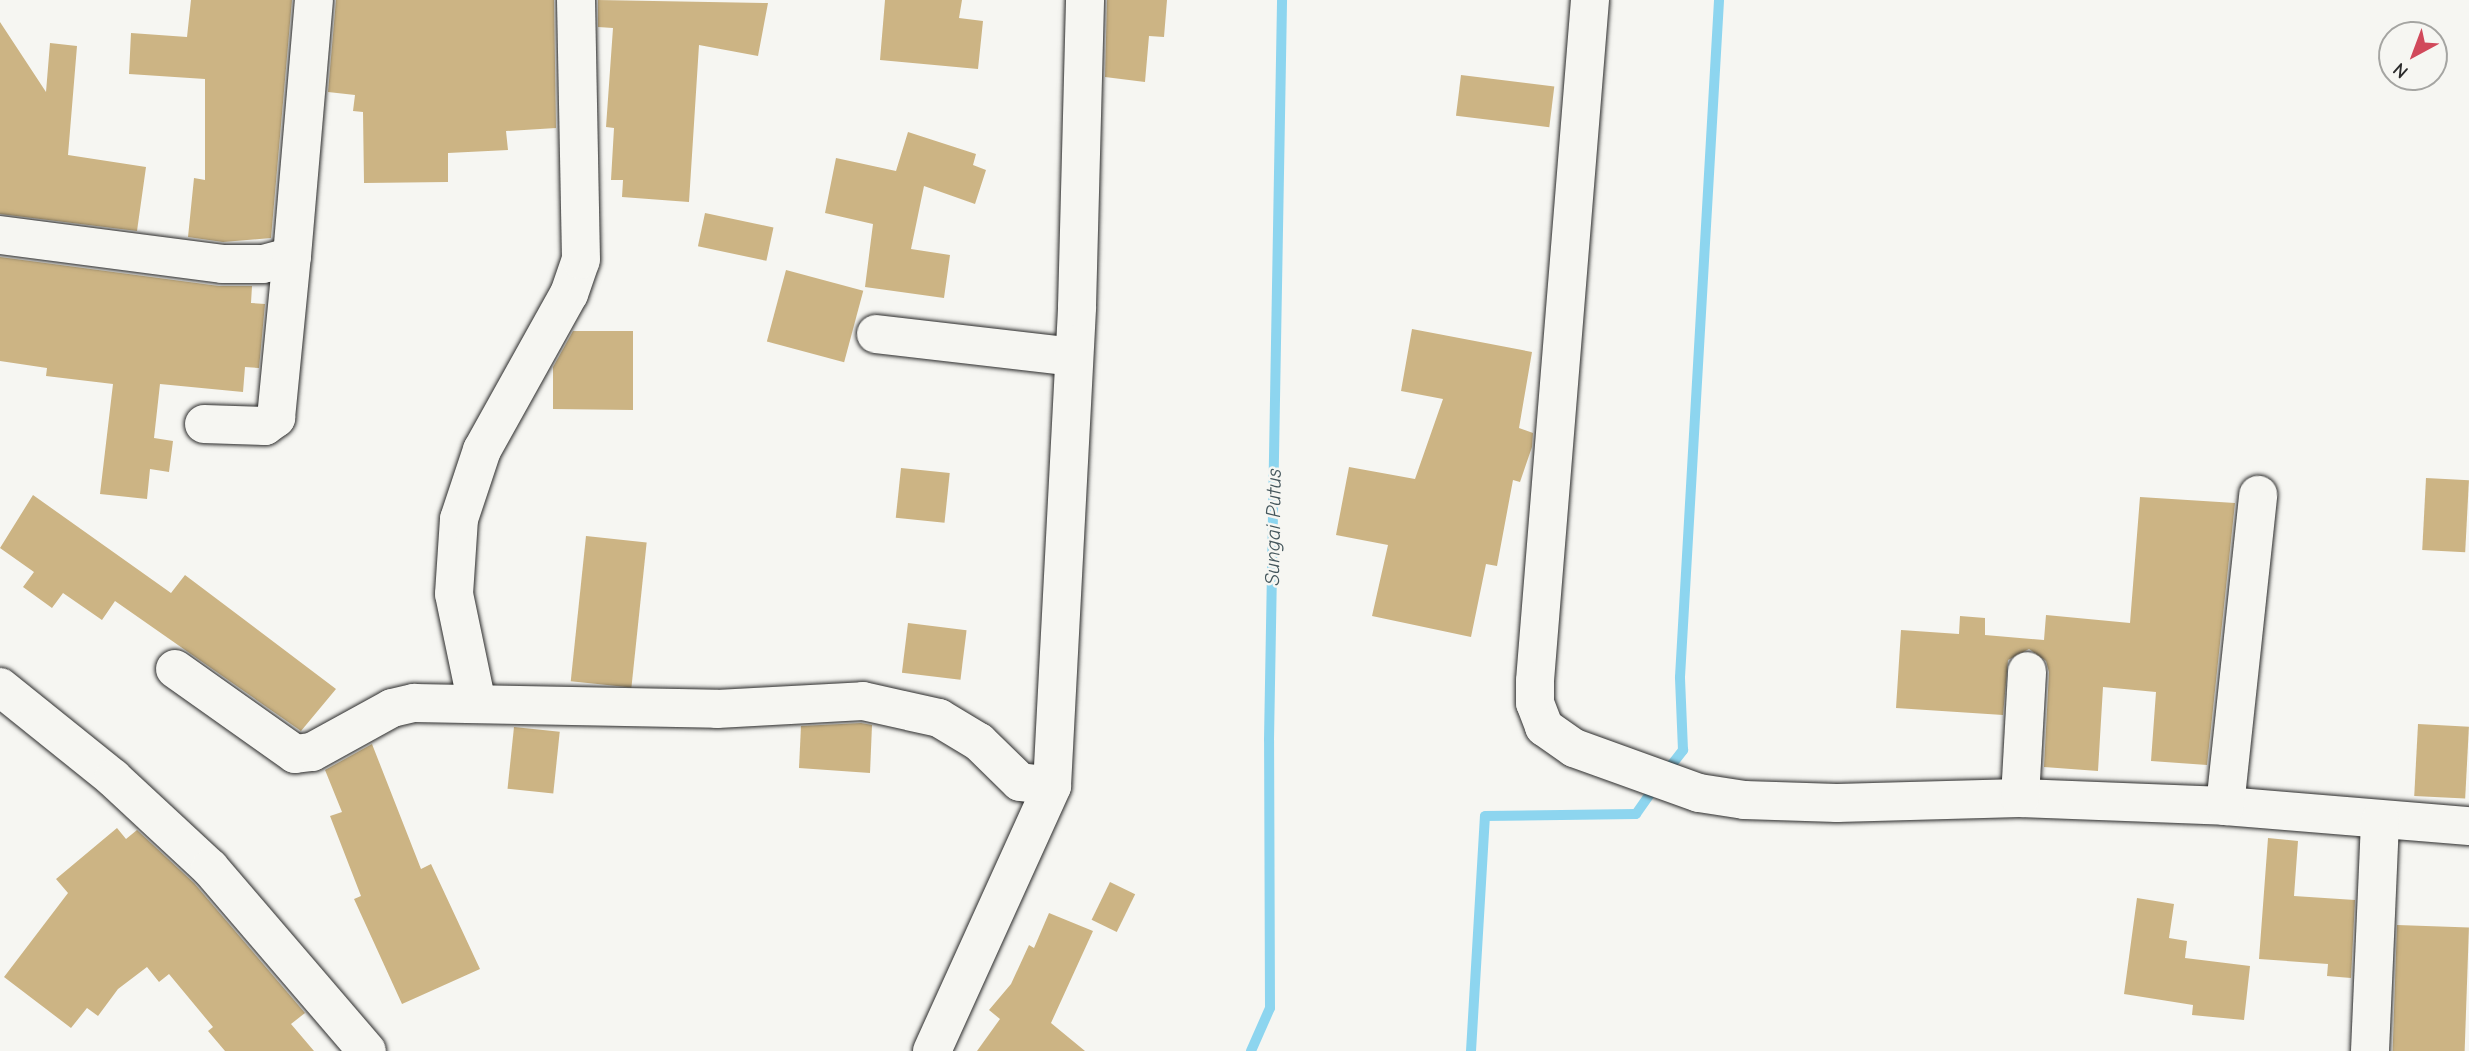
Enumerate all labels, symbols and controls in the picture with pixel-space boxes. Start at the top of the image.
north arrow [2378,21,2448,91]
text: N [2389,58,2412,83]
water label: Sungai Putus [1259,468,1287,586]

